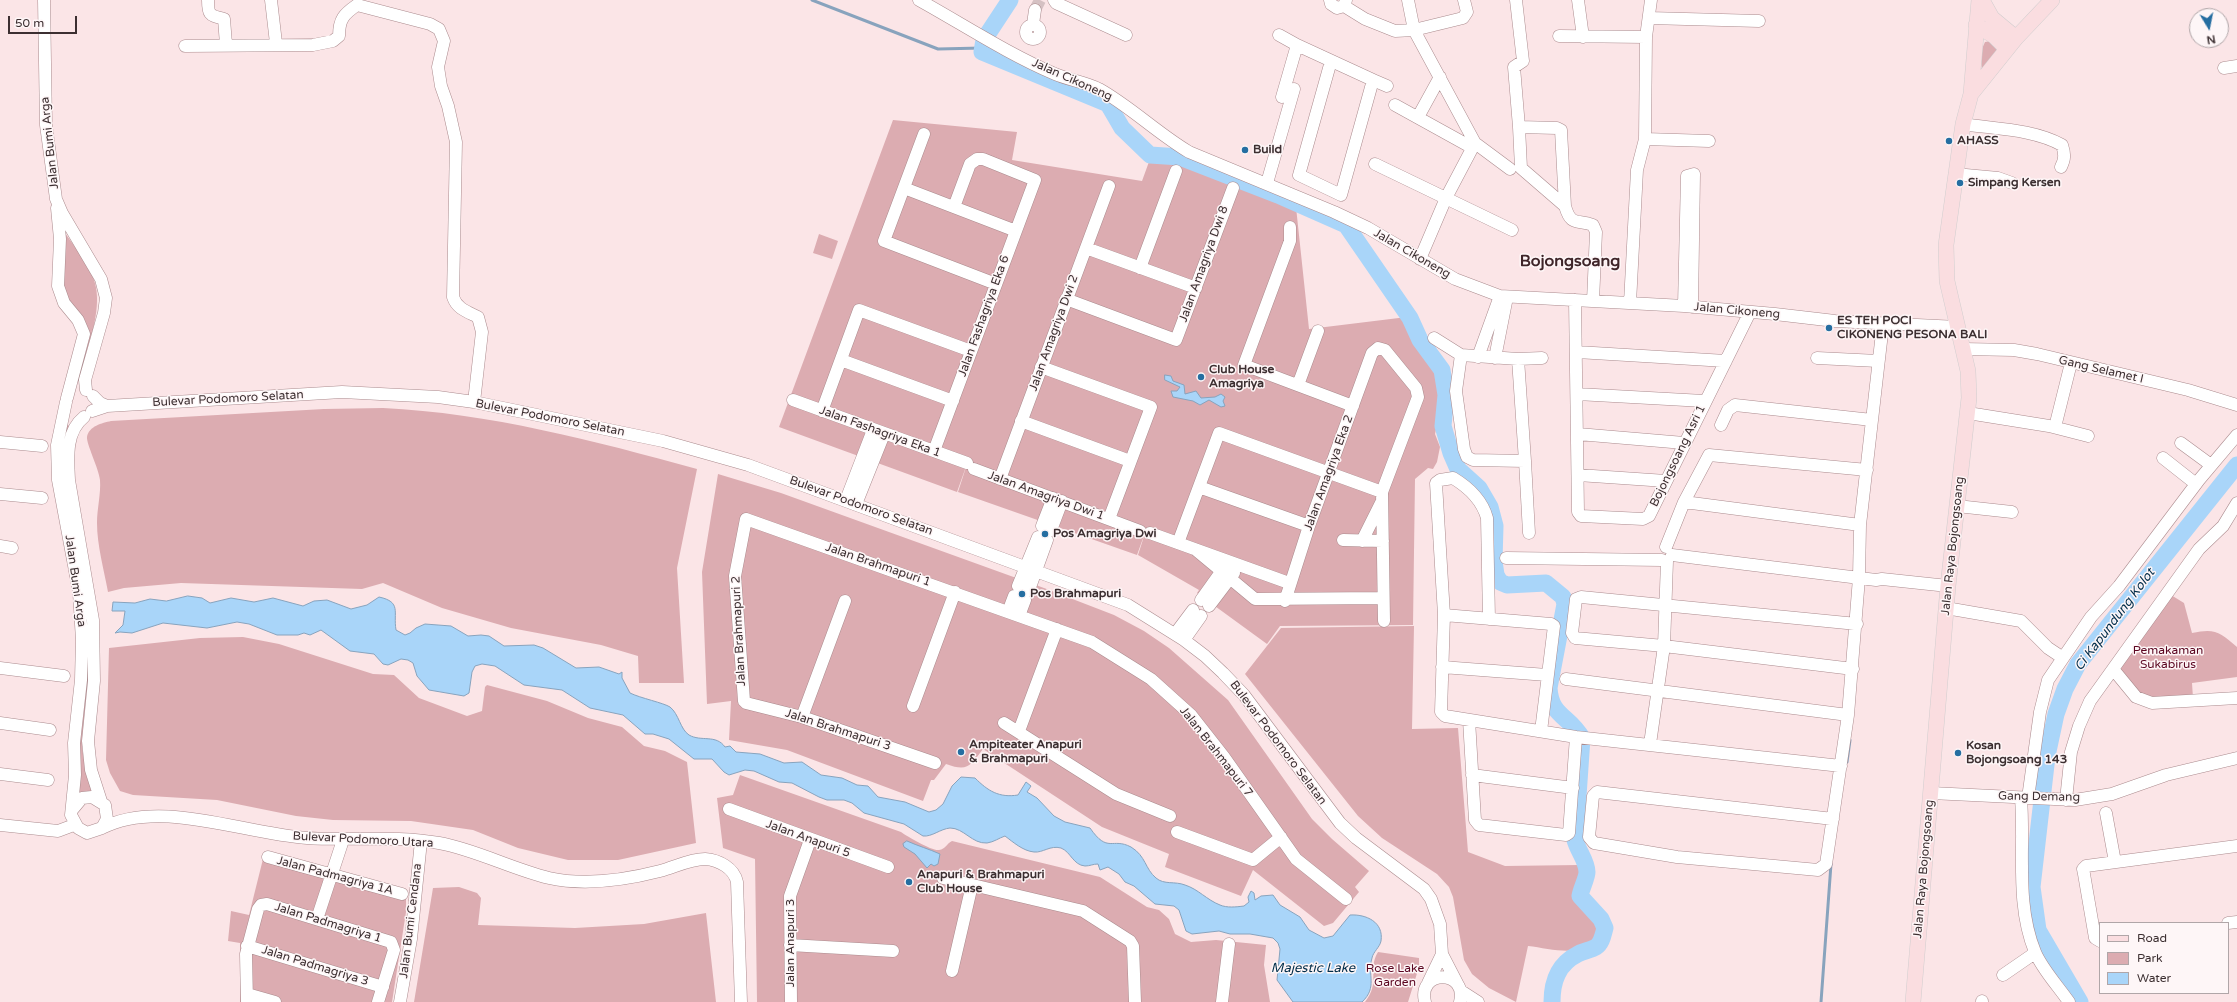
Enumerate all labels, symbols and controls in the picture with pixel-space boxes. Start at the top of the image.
scale bar [10,8,79,34]
north arrow [2189,8,2229,48]
text: 50 m [15,16,44,30]
text: N [2206,32,2216,46]
street label: Jalan Cikoneng [1030,56,1114,104]
street label: Jalan Bumi Arga [38,96,62,190]
place label: AHASS [1957,134,1999,148]
marker: AHASS [1944,136,1954,146]
place label: Build [1253,143,1282,157]
marker: Build [1240,145,1250,155]
place label: Simpang Kersen [1968,176,2061,190]
marker: Simpang Kersen [1955,178,1965,188]
street label: Jalan Amagriya Dwi 8 [1176,204,1232,324]
street label: Jalan Cikoneng [1371,226,1453,282]
district label: Bojongsoang [1520,252,1620,272]
street label: Jalan Fashagriya Eka 6 [955,253,1013,379]
street label: Jalan Amagriya Dwi 2 [1026,273,1082,393]
street label: Jalan Cikoneng [1693,300,1781,322]
place label: ES TEH POCI CIKONENG PESONA BALI [1837,314,1987,342]
marker: ES TEH POCI CIKONENG PESONA BALI [1824,323,1834,333]
street label: Gang Selamet I [2057,353,2145,387]
place label: Club House Amagriya [1209,363,1274,391]
marker: Club House Amagriya [1196,372,1206,382]
street label: Bulevar Podomoro Selatan [152,388,304,410]
street label: Bulevar Podomoro Selatan [474,396,626,440]
street label: Jalan Fashagriya Eka 1 [817,403,943,461]
street label: Bojongsoang Asri 1 [1647,403,1709,509]
street label: Jalan Amagriya Eka 2 [1301,413,1357,533]
street label: Jalan Amagriya Dwi 1 [986,468,1106,524]
street label: Bulevar Podomoro Selatan [787,473,935,539]
street label: Jalan Raya Bojongsoang [1939,476,1967,616]
place label: Pos Amagriya Dwi [1053,527,1157,541]
marker: Pos Amagriya Dwi [1040,529,1050,539]
street label: Jalan Bumi Arga [61,534,89,628]
street label: Jalan Brahmapuri 1 [824,540,932,590]
water label: Ci Kapundung Kolot [2071,566,2159,674]
street label: Jalan Brahmapuri 2 [729,576,749,686]
place label: Pos Brahmapuri [1030,587,1121,601]
marker: Pos Brahmapuri [1017,589,1027,599]
park label: Pemakaman Sukabirus [2133,644,2203,672]
street label: Bulevar Podomoro Selatan [1227,678,1329,808]
street label: Jalan Brahmapuri 7 [1176,704,1256,800]
street label: Jalan Brahmapuri 3 [783,706,893,754]
place label: Ampiteater Anapuri & Brahmapuri [969,738,1082,766]
place label: Kosan Bojongsoang 143 [1966,739,2067,767]
marker: Ampiteater Anapuri & Brahmapuri [956,747,966,757]
marker: Kosan Bojongsoang 143 [1953,748,1963,758]
street label: Gang Demang [1998,789,2080,805]
street label: Jalan Raya Bojongsoang [1911,799,1937,939]
street label: Jalan Anapuri 5 [764,817,852,861]
street label: Bulevar Podomoro Utara [292,829,434,851]
street label: Jalan Padmagriya 1A [275,853,395,899]
street label: Jalan Bumi Cendana [397,863,425,979]
place label: Anapuri & Brahmapuri Club House [917,868,1045,896]
marker: Anapuri & Brahmapuri Club House [904,877,914,887]
street label: Jalan Anapuri 3 [784,899,798,987]
street label: Jalan Padmagriya 1 [273,900,383,946]
legend [2099,922,2229,994]
text: Road [2137,931,2167,945]
street label: Jalan Padmagriya 3 [260,943,370,989]
text: Park [2137,951,2163,965]
water label: Majestic Lake [1271,961,1355,977]
park label: Rose Lake Garden [1366,962,1424,990]
text: Water [2137,971,2171,985]

